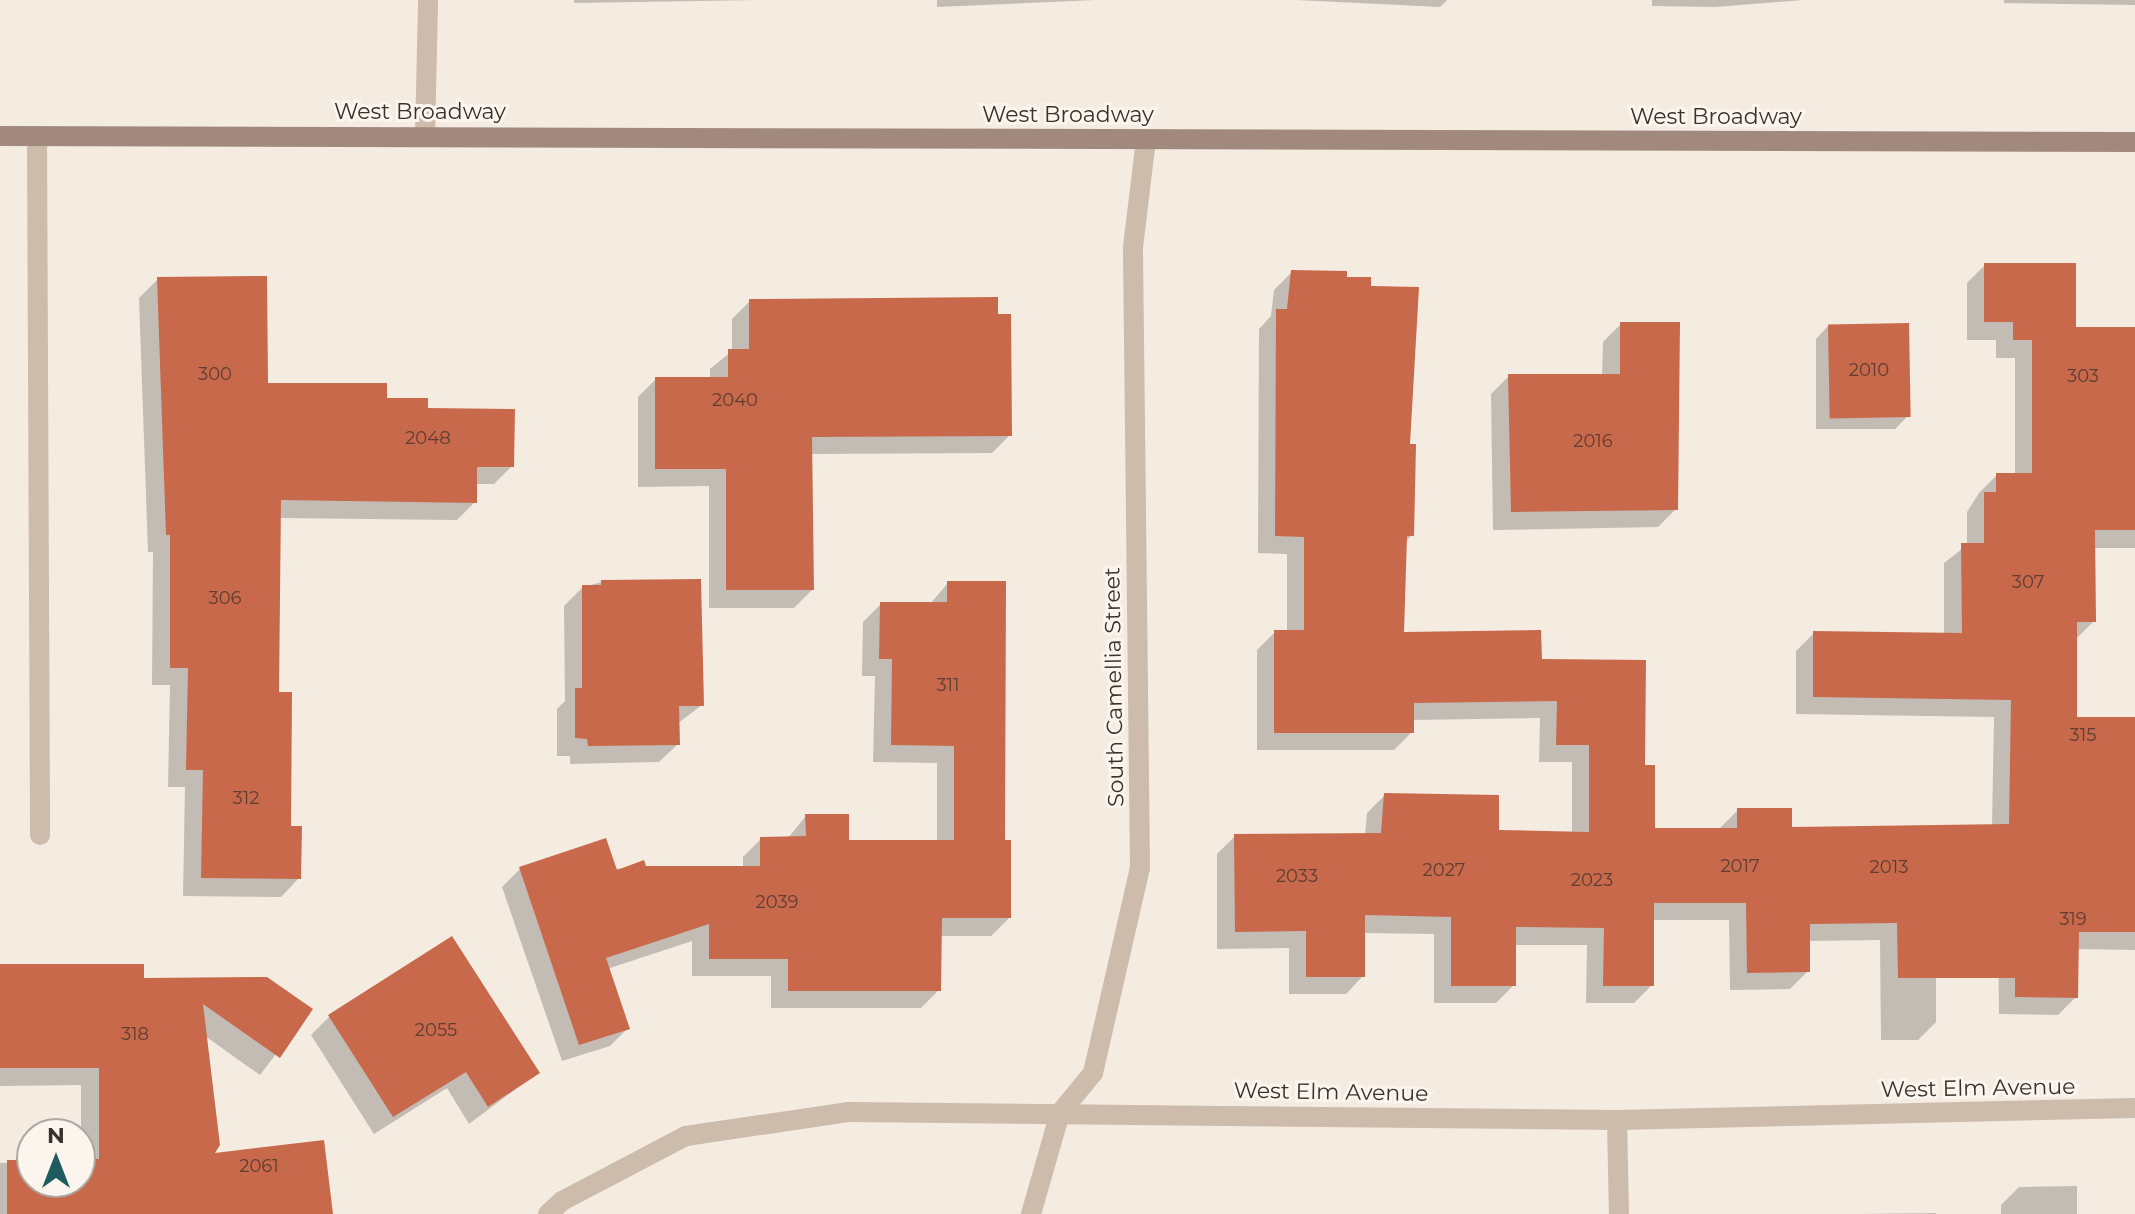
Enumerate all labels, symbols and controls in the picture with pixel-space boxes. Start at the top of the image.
street label: West Broadway [334,99,506,125]
street label: West Broadway [982,102,1154,128]
street label: West Broadway [1630,104,1802,130]
house number: 2010 [1849,359,1889,381]
house number: 300 [198,363,232,385]
house number: 303 [2067,365,2099,387]
house number: 2040 [712,389,758,411]
house number: 2048 [405,427,451,449]
house number: 2016 [1573,430,1613,452]
street label: South Camellia Street [1099,567,1129,807]
house number: 307 [2012,571,2044,593]
house number: 306 [208,587,242,609]
house number: 311 [936,674,960,696]
house number: 315 [2070,724,2096,746]
house number: 312 [233,787,259,809]
house number: 2017 [1720,855,1760,877]
house number: 2013 [1870,856,1908,878]
house number: 2027 [1423,859,1465,881]
house number: 2033 [1276,865,1318,887]
house number: 2023 [1571,869,1613,891]
house number: 2039 [755,891,799,913]
house number: 319 [2059,908,2087,930]
house number: 2055 [415,1019,457,1041]
house number: 318 [121,1023,149,1045]
street label: West Elm Avenue [1880,1073,2076,1103]
street label: West Elm Avenue [1233,1077,1429,1107]
north arrow [16,1118,96,1198]
text: N [47,1122,65,1149]
house number: 2061 [239,1155,279,1177]

